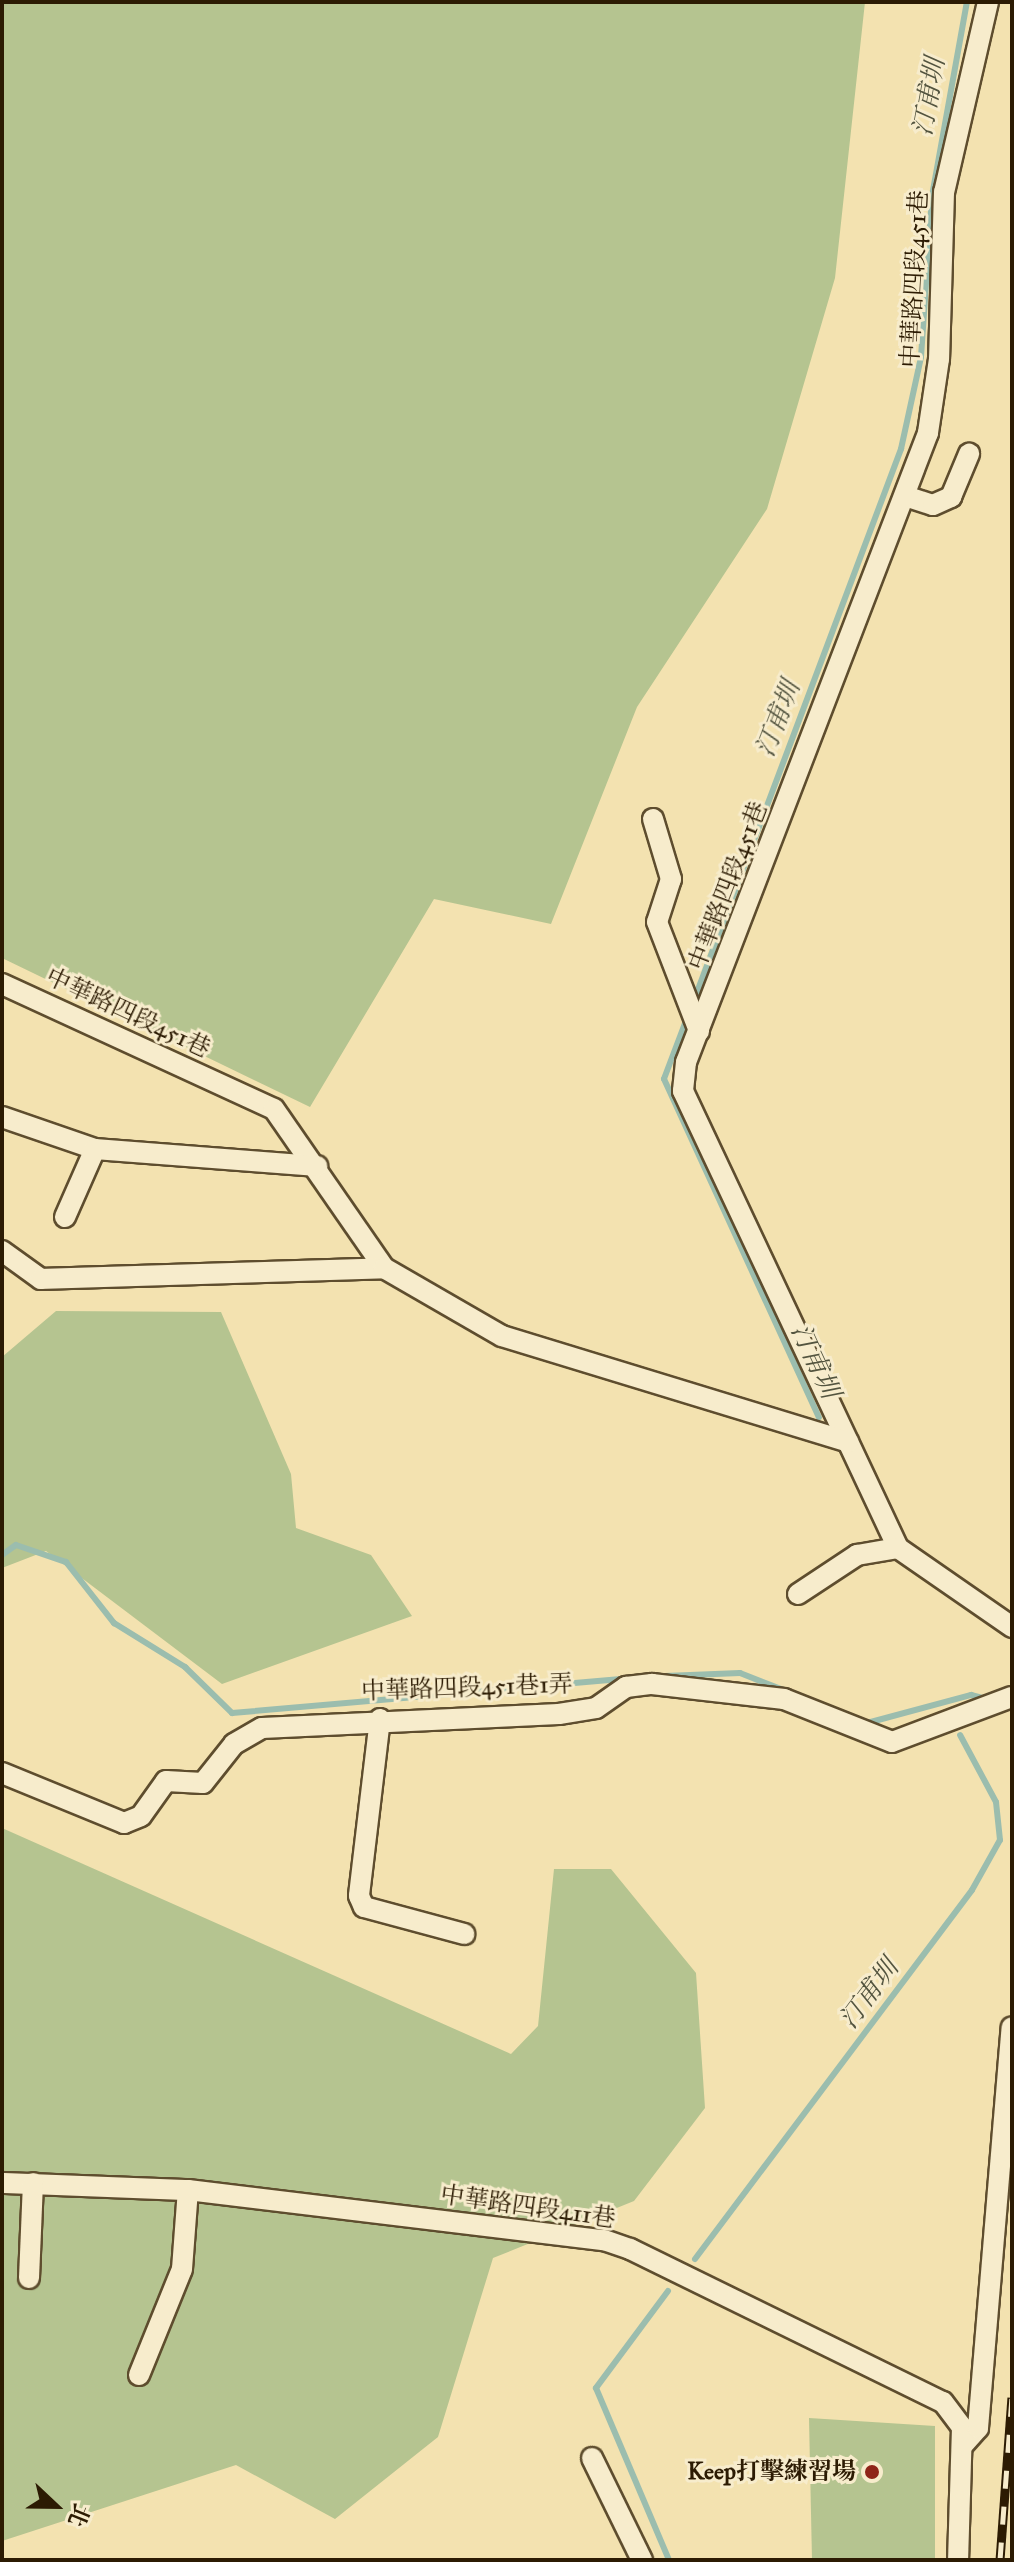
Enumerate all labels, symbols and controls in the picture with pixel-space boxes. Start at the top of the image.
water label: 汀甫圳 [907,56,951,138]
street label: 中華路四段451巷 [896,189,934,369]
water label: 汀甫圳 [749,677,807,761]
street label: 中華路四段451巷 [683,798,773,974]
street label: 中華路四段451巷 [41,962,215,1064]
water label: 汀甫圳 [784,1319,846,1403]
street label: 中華路四段451巷1弄 [361,1670,573,1706]
water label: 汀甫圳 [833,1953,905,2035]
street label: 中華路四段411巷 [439,2180,617,2234]
place label: Keep打擊練習場 [687,2458,856,2486]
marker: Keep打擊練習場 [863,2463,881,2481]
north arrow [16,2466,96,2546]
text: 北 [62,2500,95,2530]

